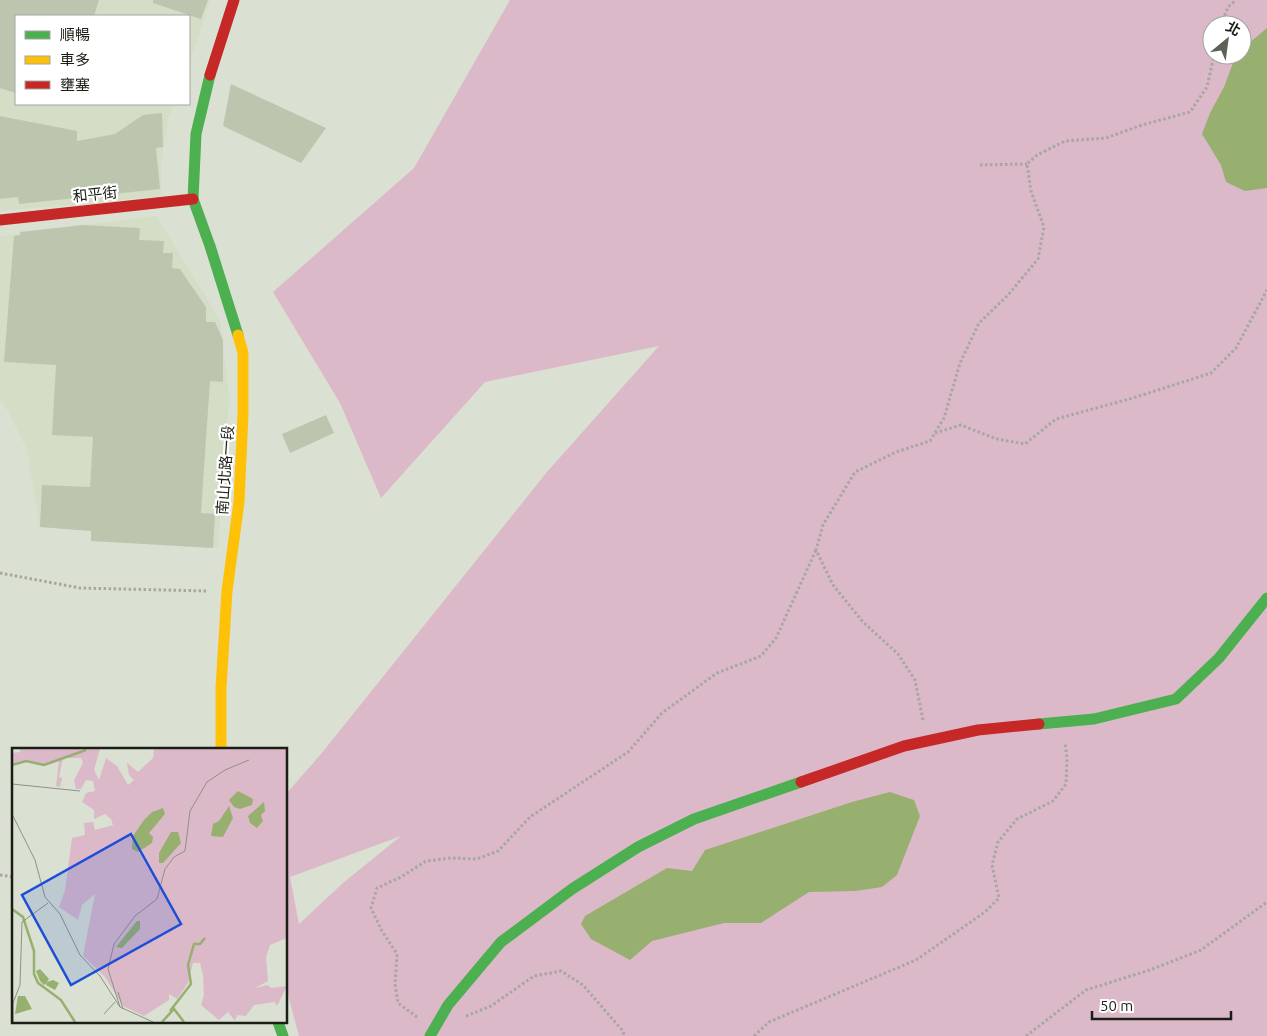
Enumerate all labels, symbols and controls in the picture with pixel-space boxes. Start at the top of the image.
legend [15,15,190,105]
north arrow [1202,15,1252,65]
text: 北 [1223,18,1243,39]
text: 順暢 [60,26,90,43]
text: 車多 [60,51,90,68]
text: 壅塞 [60,76,90,93]
street label: 和平街 [72,183,118,205]
street label: 南山北路一段 [213,425,237,515]
inset map [12,748,288,1024]
scale bar [1092,988,1231,1020]
text: 50 m [1100,997,1133,1014]

